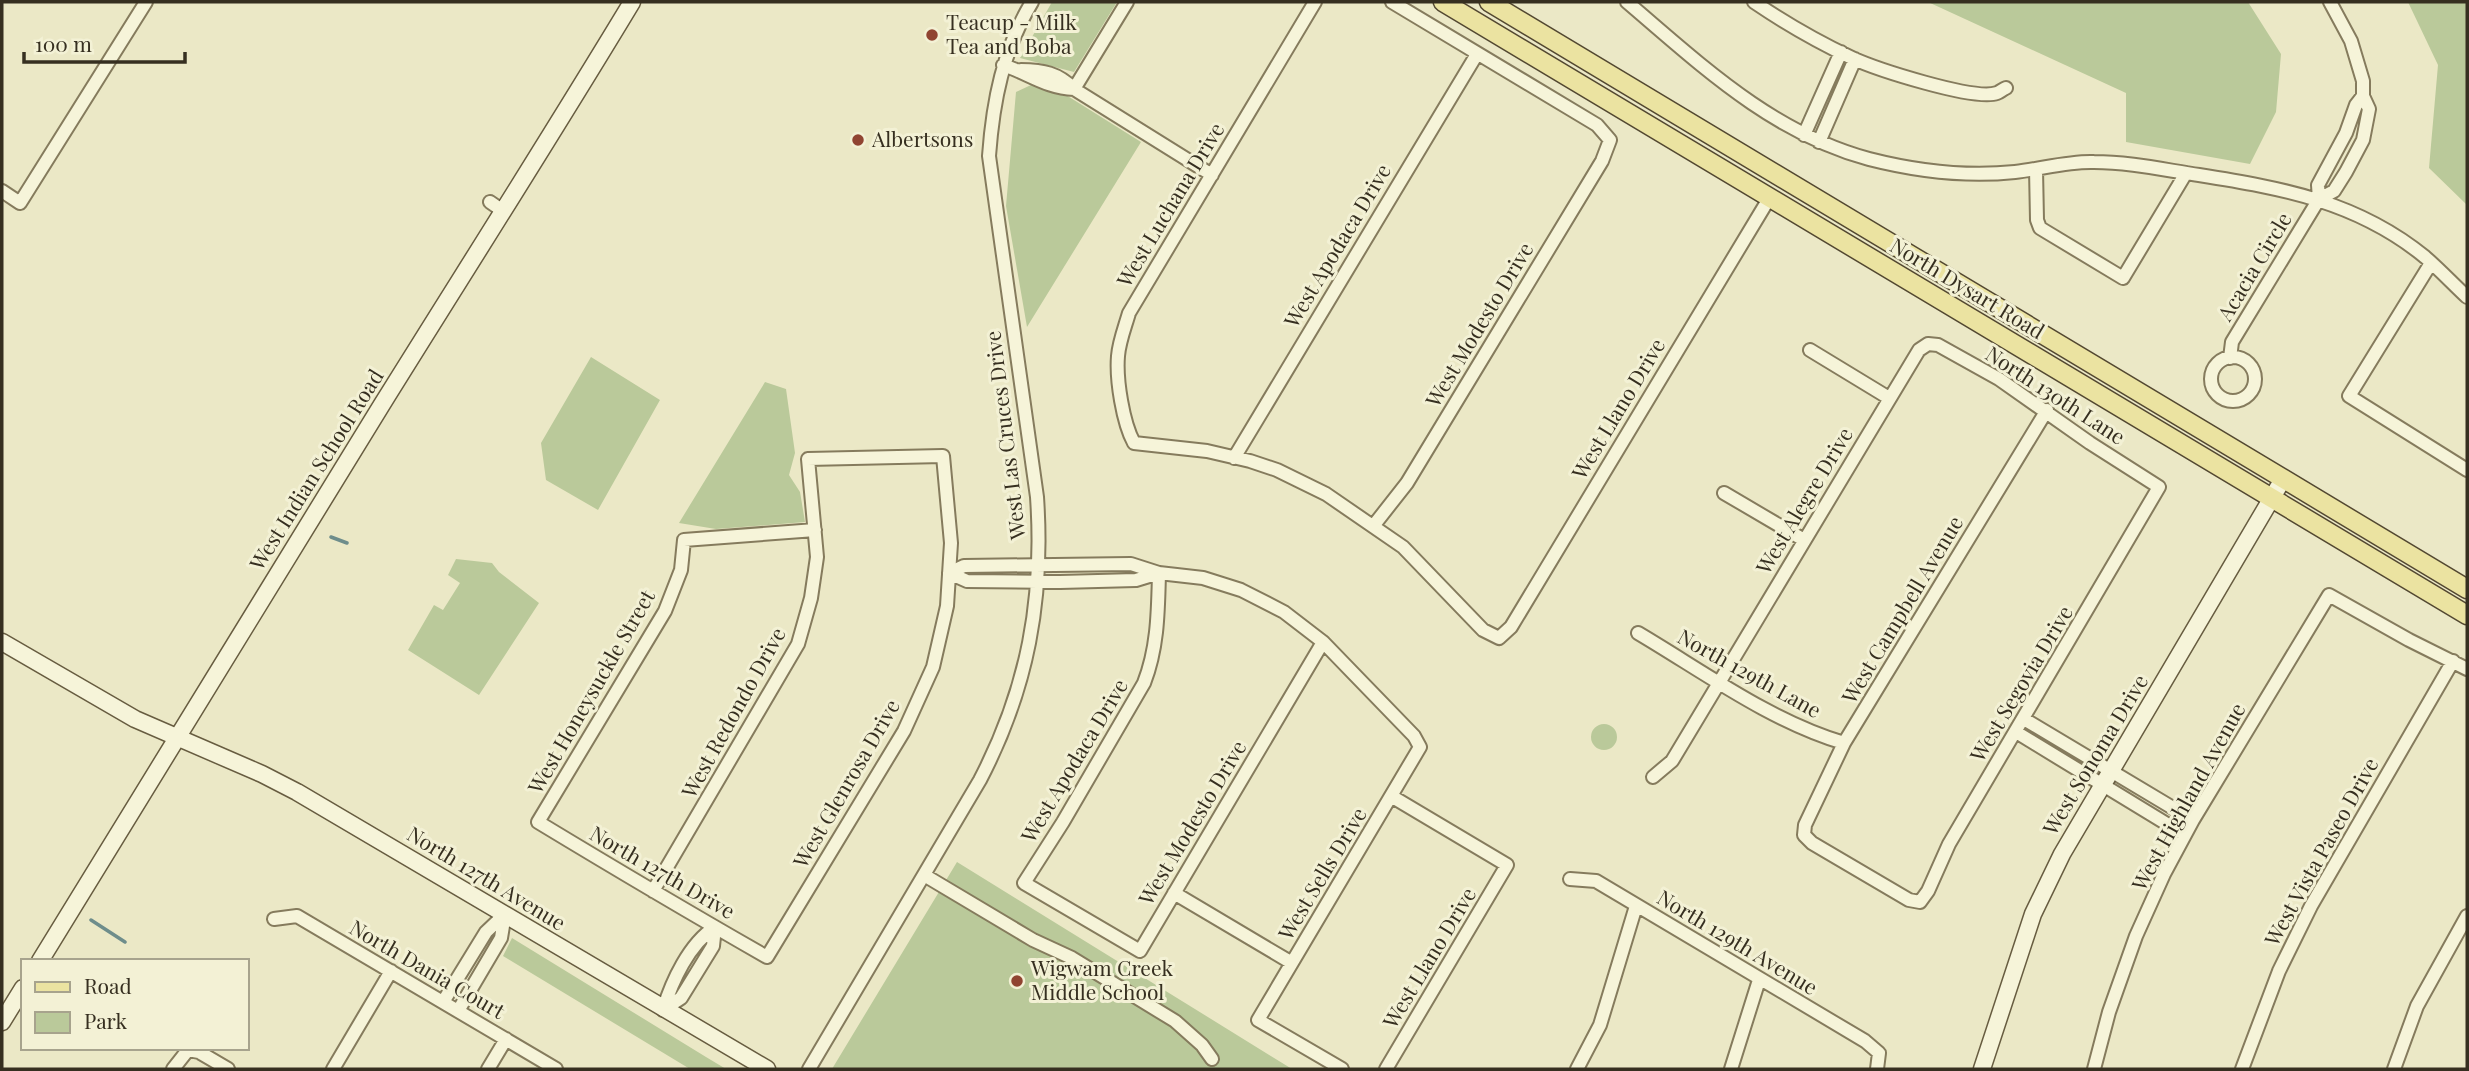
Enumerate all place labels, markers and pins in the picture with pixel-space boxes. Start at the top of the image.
place label: Teacup - Milk Tea and Boba [946,7,1077,59]
marker: Teacup - Milk Tea and Boba [924,27,940,43]
place label: Albertsons [871,124,973,152]
marker: Albertsons [850,132,866,148]
place label: Wigwam Creek Middle School [1030,953,1174,1005]
marker: Wigwam Creek Middle School [1009,973,1025,989]

